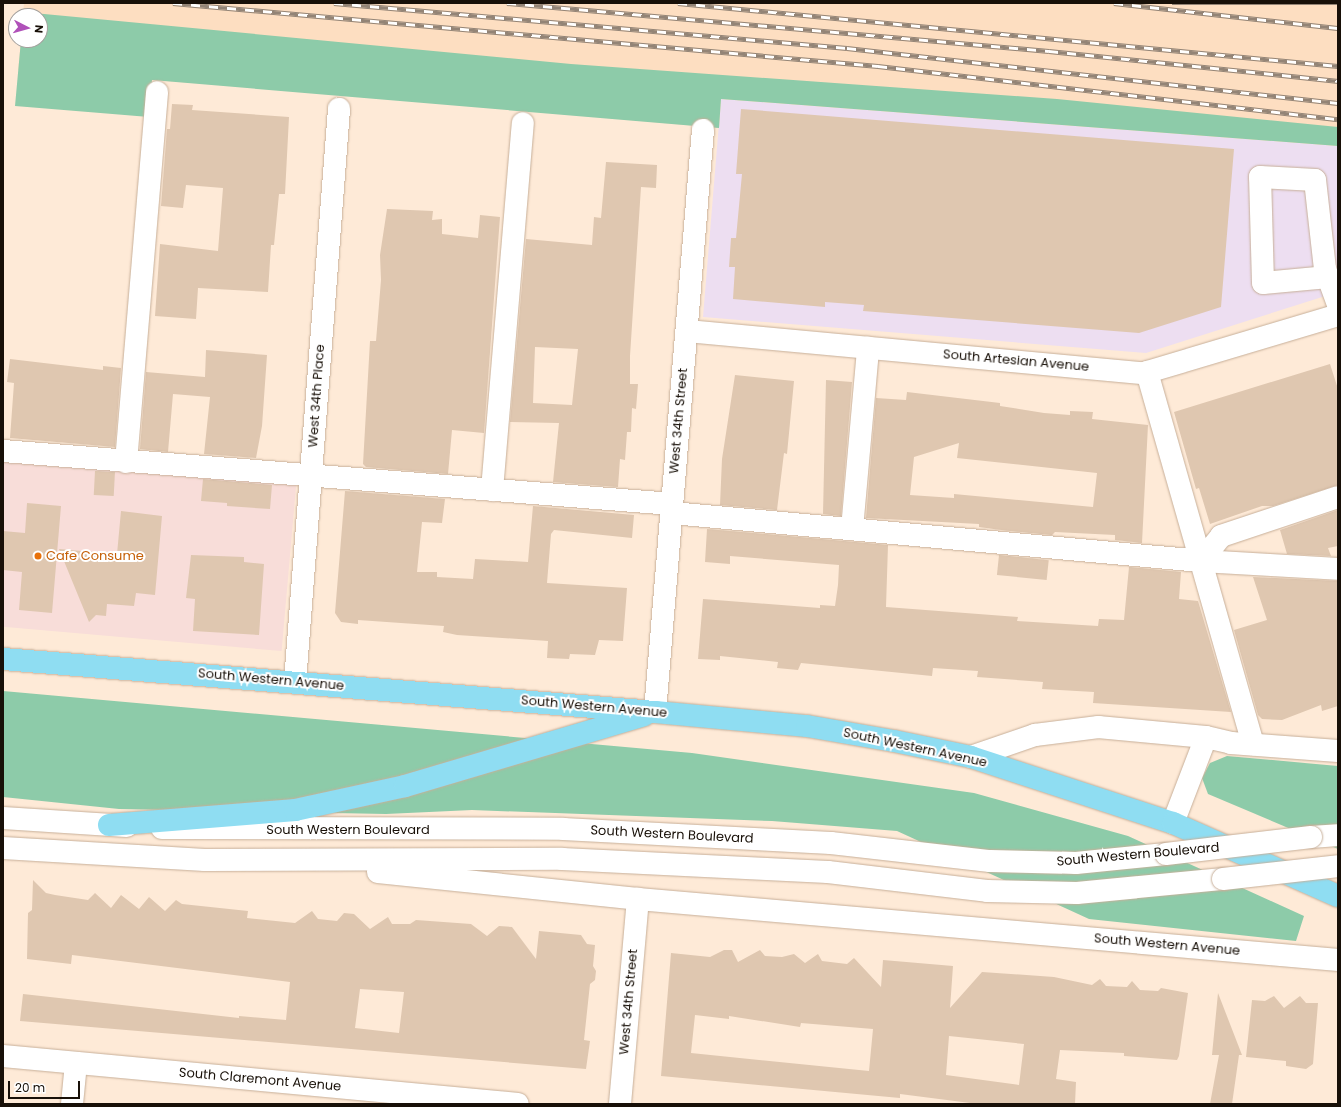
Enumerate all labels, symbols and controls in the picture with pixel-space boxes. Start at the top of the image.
north arrow [8,8,48,48]
text: N [31,24,47,34]
street label: West 34th Place [306,344,328,448]
street label: South Artesian Avenue [942,347,1090,375]
street label: West 34th Street [667,367,691,475]
place label: Cafe Consume [46,548,144,564]
marker: Cafe Consume [33,551,43,561]
street label: South Western Avenue [197,666,345,694]
street label: South Western Avenue [520,693,668,721]
street label: South Western Avenue [842,725,988,771]
street label: South Western Boulevard [266,822,430,838]
street label: South Western Boulevard [590,823,754,847]
street label: South Western Boulevard [1056,840,1220,870]
street label: South Western Avenue [1093,931,1241,959]
street label: West 34th Street [617,948,641,1056]
street label: South Claremont Avenue [178,1065,342,1095]
scale bar [10,1073,82,1099]
text: 20 m [15,1079,45,1096]

